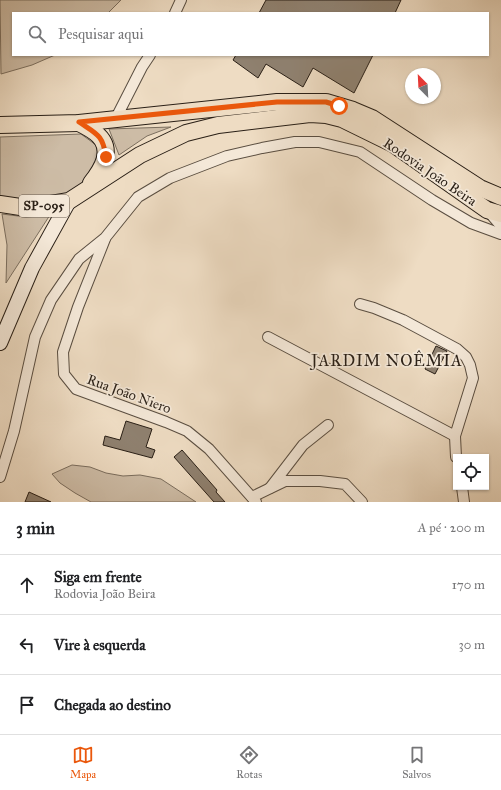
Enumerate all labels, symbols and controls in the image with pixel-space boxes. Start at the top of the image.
search box [12,12,489,56]
icon: search [26,23,48,45]
text: Pesquisar aqui [58,25,144,43]
north arrow [405,68,441,104]
route start [330,97,348,115]
street label: Rodovia João Beira [379,134,480,210]
route end [97,148,115,166]
road number: SP-095 [19,195,69,217]
district label: JARDIM NOÊMIA [309,350,463,371]
street label: Rua João Niero [84,371,173,418]
map controls [453,454,489,490]
button: locate [453,454,489,490]
text: 3 min [16,518,55,539]
text: A pé · 200 m [418,520,485,536]
text: Siga em frente [54,568,142,586]
icon: ahead [16,574,38,596]
text: 170 m [452,577,485,593]
text: Rodovia João Beira [54,586,155,602]
icon: left [16,634,38,656]
text: Vire à esquerda [54,636,146,654]
text: 30 m [459,637,485,653]
icon: arrive [16,694,38,716]
text: Chegada ao destino [54,696,171,714]
tab: Mapa [70,744,96,781]
tab: Rotas [236,744,262,781]
tab: Salvos [402,744,431,781]

